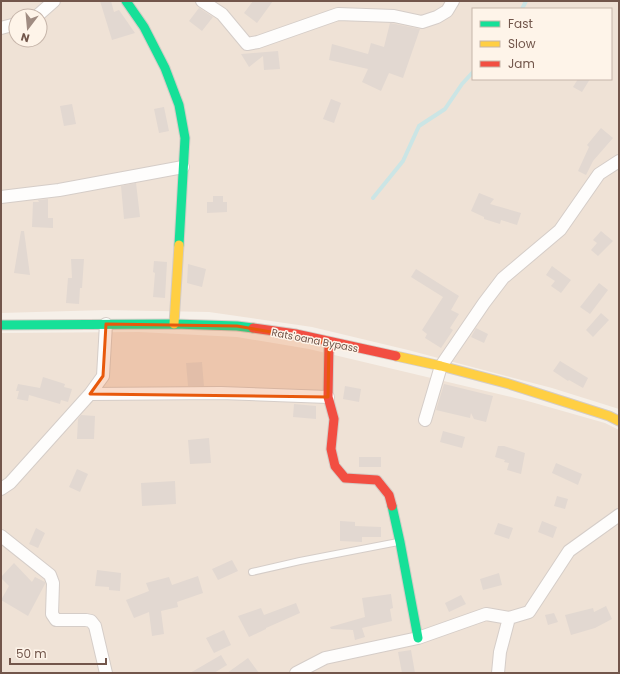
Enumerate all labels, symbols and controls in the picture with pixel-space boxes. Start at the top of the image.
north arrow [8,8,48,48]
legend [472,8,612,80]
text: Fast [508,15,533,32]
text: N [19,29,31,46]
text: Slow [508,35,536,52]
text: Jam [508,55,535,72]
street label: Rats'oana Bypass [270,325,360,356]
scale bar [10,640,106,666]
text: 50 m [16,645,47,662]

